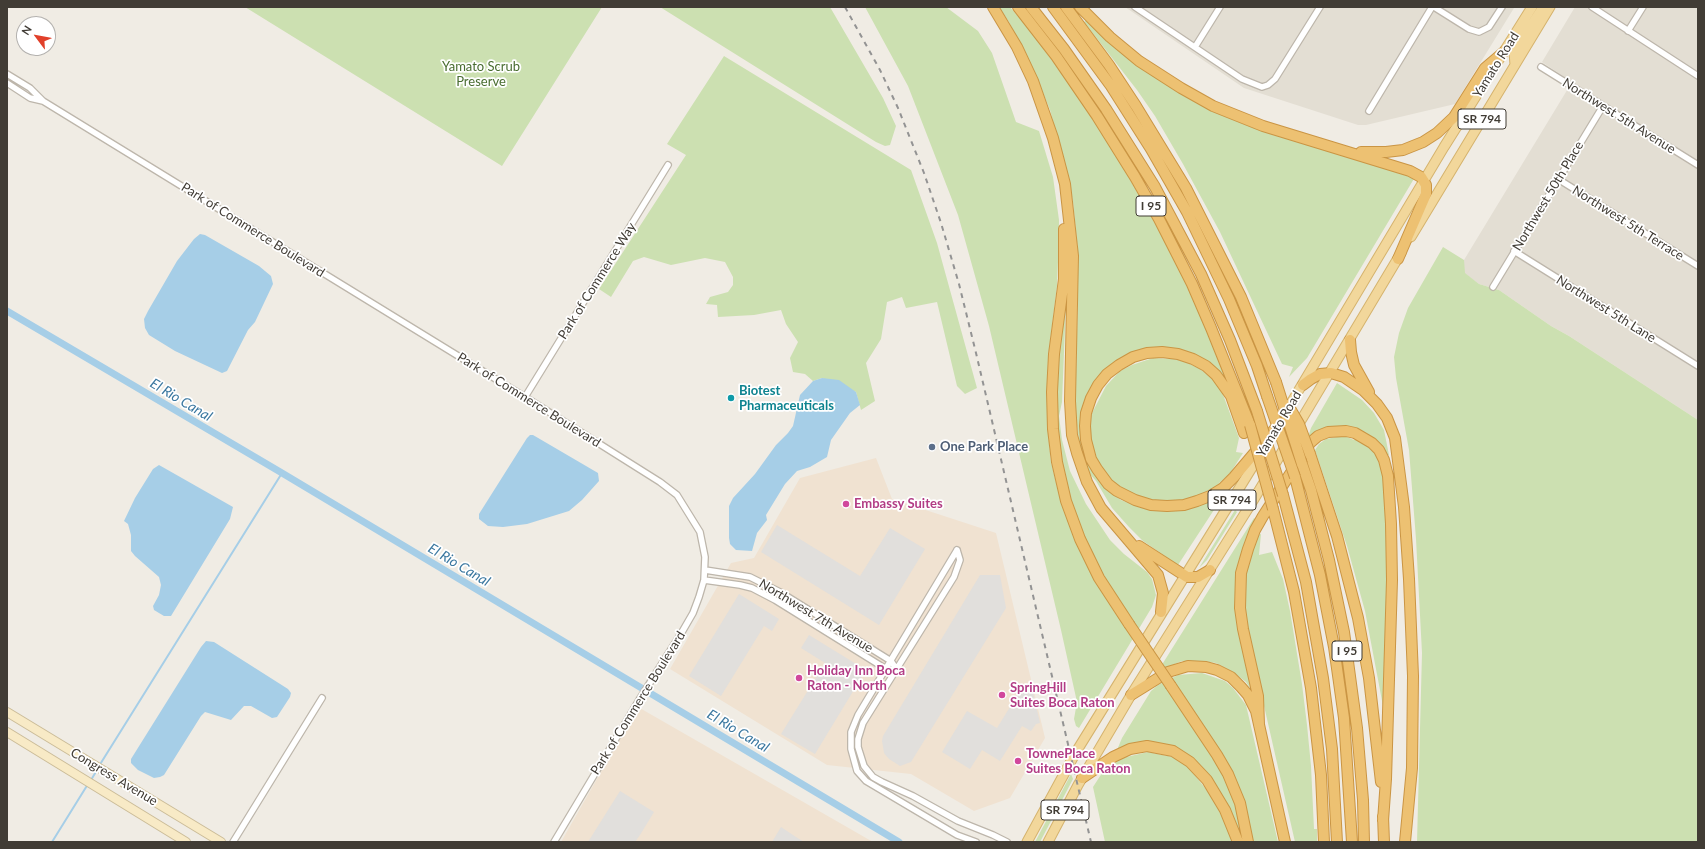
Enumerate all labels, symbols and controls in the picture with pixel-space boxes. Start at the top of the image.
north arrow [16,16,56,56]
text: N [18,23,34,37]
street label: Yamato Road [1470,29,1522,101]
park label: Yamato Scrub Preserve [442,59,520,90]
street label: Northwest 5th Avenue [1560,75,1678,157]
road number: SR 794 [1458,109,1506,129]
street label: Northwest 50th Place [1509,138,1587,254]
street label: Park of Commerce Boulevard [178,179,328,281]
street label: Northwest 5th Terrace [1569,182,1687,264]
road number: I 95 [1136,196,1166,216]
street label: Park of Commerce Way [555,220,639,342]
street label: Northwest 5th Lane [1553,272,1659,346]
street label: Park of Commerce Boulevard [454,349,604,451]
water label: El Rio Canal [147,375,215,425]
place label: Biotest Pharmaceuticals [739,383,834,414]
street label: Yamato Road [1253,388,1305,460]
marker: Biotest Pharmaceuticals [726,393,736,403]
place label: One Park Place [940,439,1028,455]
marker: One Park Place [927,442,937,452]
road number: SR 794 [1208,490,1256,510]
place label: Embassy Suites [854,496,943,512]
marker: Embassy Suites [841,499,851,509]
water label: El Rio Canal [425,540,493,590]
street label: Northwest 7th Avenue [756,576,876,656]
street label: Park of Commerce Boulevard [587,628,689,778]
road number: I 95 [1332,641,1362,661]
place label: Holiday Inn Boca Raton - North [807,663,905,694]
marker: Holiday Inn Boca Raton - North [794,673,804,683]
place label: SpringHill Suites Boca Raton [1010,680,1115,711]
marker: SpringHill Suites Boca Raton [997,690,1007,700]
water label: El Rio Canal [704,706,772,756]
street label: Congress Avenue [68,745,160,809]
place label: TownePlace Suites Boca Raton [1026,746,1131,777]
marker: TownePlace Suites Boca Raton [1013,756,1023,766]
road number: SR 794 [1041,800,1089,820]

